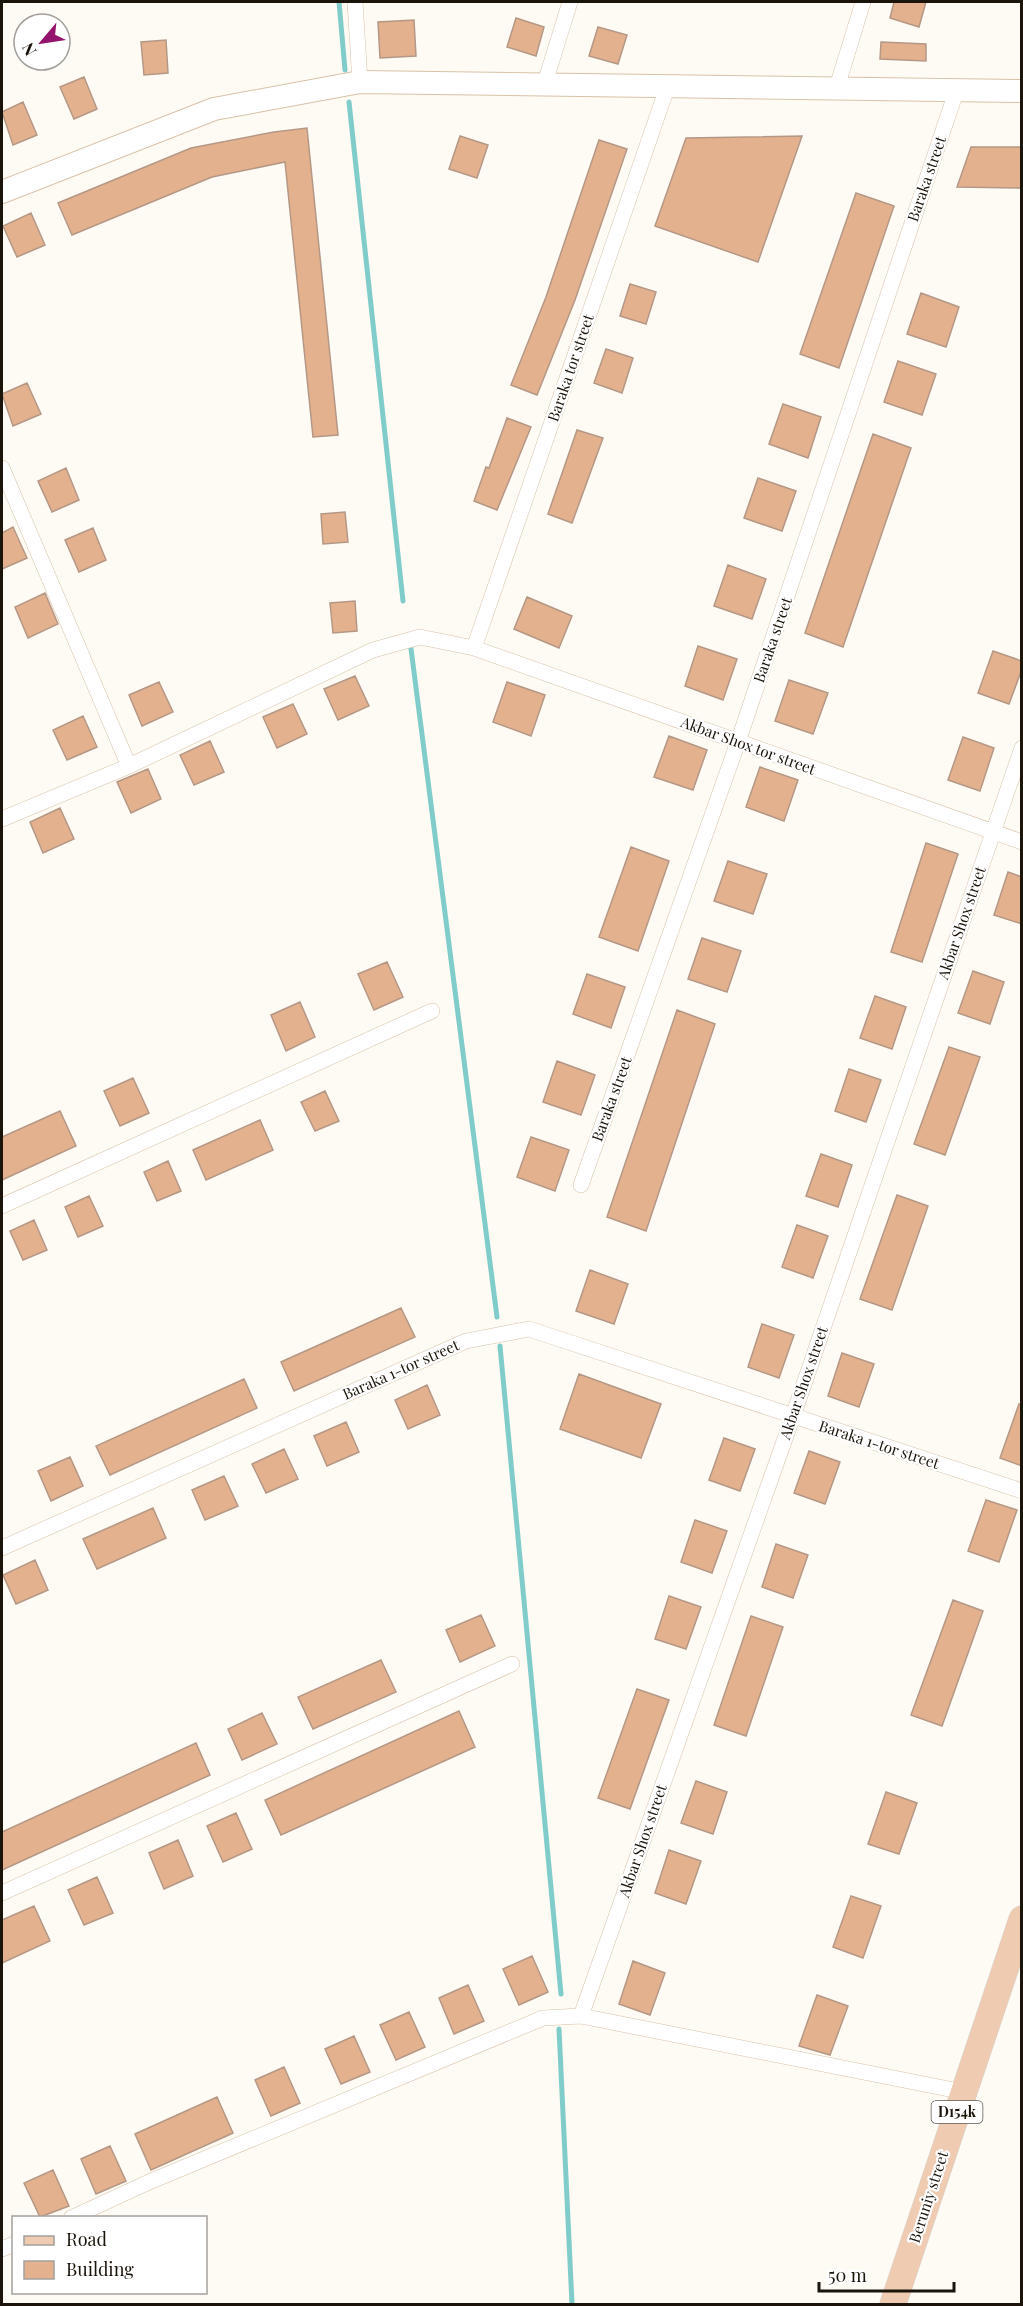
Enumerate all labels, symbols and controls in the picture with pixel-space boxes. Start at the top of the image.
north arrow [12,12,72,72]
text: N [16,39,40,60]
street label: Baraka street [902,133,950,224]
street label: Baraka tor street [542,311,598,424]
street label: Baraka street [748,594,796,685]
street label: Akbar Shox tor street [677,711,819,779]
street label: Akbar Shox street [932,863,990,983]
street label: Baraka street [586,1053,636,1144]
street label: Akbar Shox street [774,1323,832,1443]
street label: Baraka 1-tor street [339,1334,463,1404]
street label: Baraka 1-tor street [817,1415,943,1473]
street label: Akbar Shox street [613,1781,671,1901]
road number: D154k [932,2101,982,2123]
street label: Beruniy street [904,2148,953,2245]
legend [12,2216,207,2294]
text: Road [66,2227,107,2251]
scale bar [819,2255,954,2293]
text: Building [66,2257,134,2281]
text: 50 m [828,2263,867,2287]

